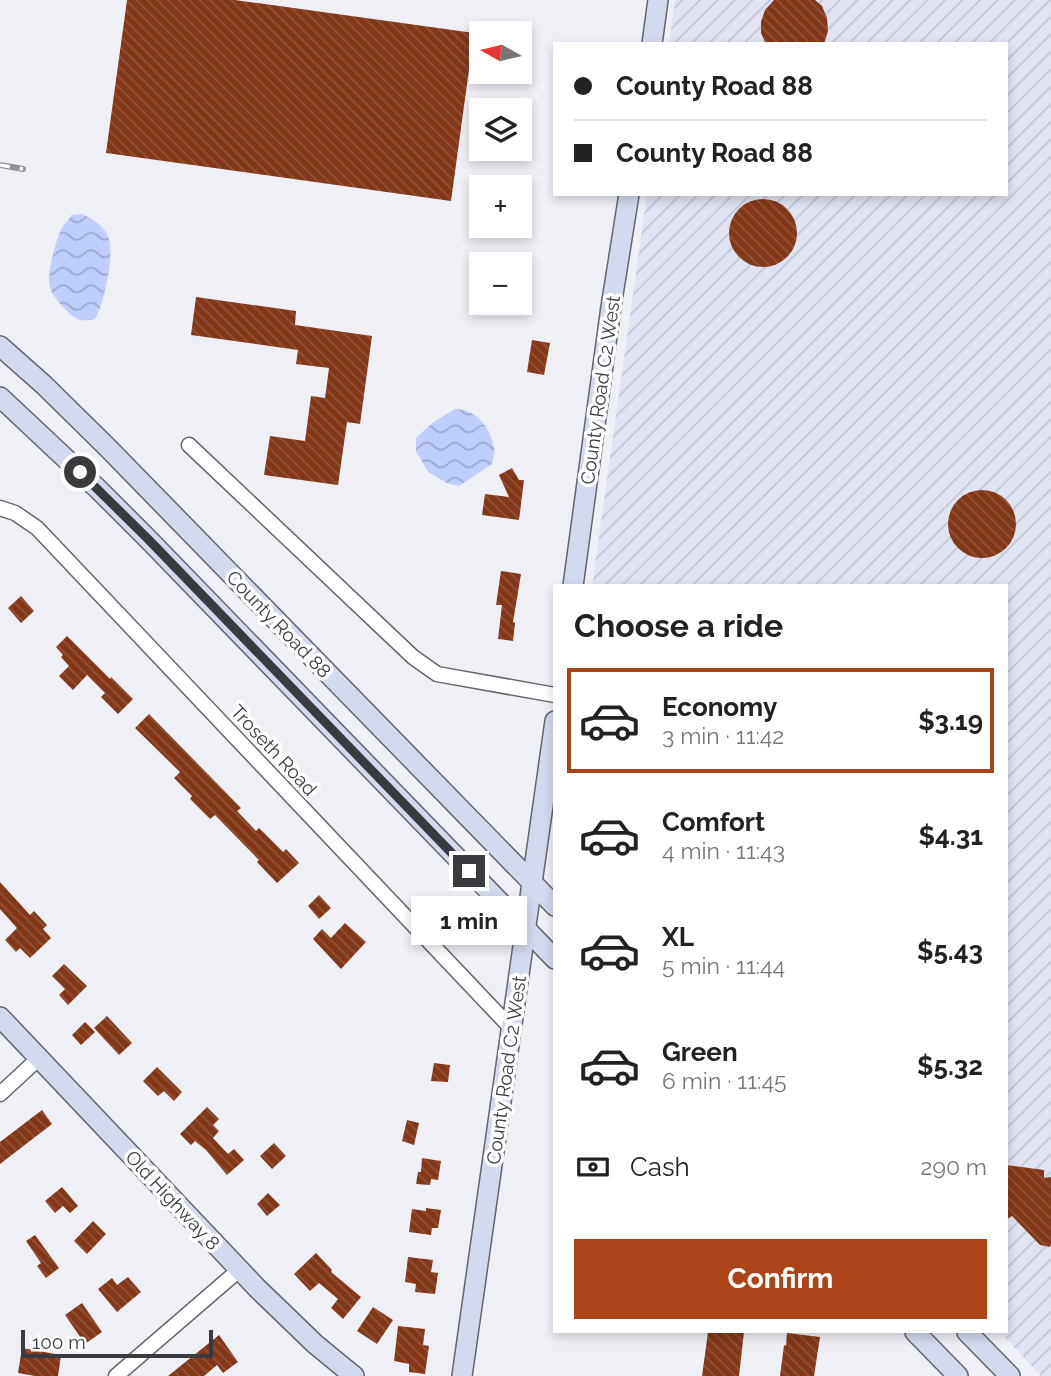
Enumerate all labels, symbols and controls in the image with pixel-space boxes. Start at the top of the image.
north arrow [469,21,532,84]
map controls [469,21,532,315]
text: County Road 88 [616,71,813,101]
button: layers [469,98,532,161]
text: County Road 88 [616,138,813,168]
button: + [469,175,532,238]
button: − [469,252,532,315]
street label: County Road C2 West [576,294,624,486]
route start [64,456,96,488]
street label: County Road 88 [222,566,336,682]
text: Choose a ride [574,607,783,644]
icon: car [578,689,641,752]
text: Economy [662,692,777,722]
street label: Troseth Road [227,700,321,800]
text: $3.19 [918,706,983,736]
text: 3 min · 11:42 [662,722,784,749]
icon: car [578,804,641,867]
text: Comfort [662,807,765,837]
text: $4.31 [918,821,983,851]
text: 4 min · 11:43 [662,837,785,864]
route end [453,855,485,887]
callout: 1 min [411,896,527,945]
text: 1 min [440,907,498,934]
icon: car [578,919,641,982]
text: XL [662,922,694,952]
text: $5.43 [917,936,983,966]
text: 5 min · 11:44 [662,952,785,979]
street label: County Road C2 West [482,974,530,1166]
icon: car [578,1034,641,1097]
text: Green [662,1037,738,1067]
text: $5.32 [917,1051,983,1081]
text: 6 min · 11:45 [662,1067,786,1094]
street label: Old Highway 8 [121,1146,225,1254]
icon: cash [574,1148,612,1186]
text: Cash [630,1152,690,1182]
text: 290 m [920,1153,987,1180]
button: Confirm [574,1239,987,1319]
scale bar [21,1327,214,1359]
text: 100 m [32,1331,86,1353]

